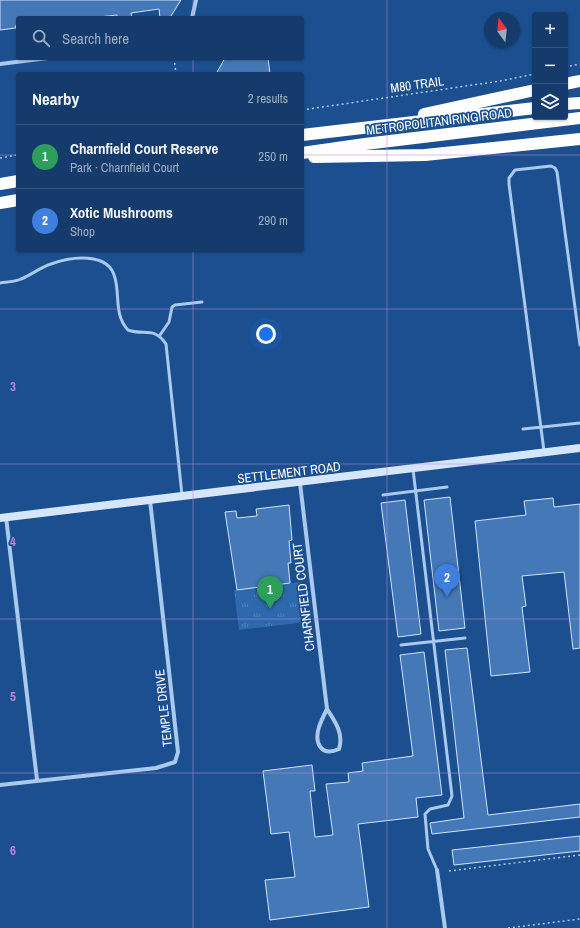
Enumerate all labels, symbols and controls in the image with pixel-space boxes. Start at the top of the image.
north arrow [484,12,520,48]
map controls [532,12,568,120]
button: + [532,12,568,48]
search box [16,16,304,60]
icon: search [30,27,52,49]
text: Search here [62,28,129,49]
button: − [532,48,568,84]
street label: M80 TRAIL [389,72,445,97]
button: layers [532,84,568,120]
text: Nearby [32,87,79,110]
text: 2 results [248,90,288,107]
street label: METROPOLITAN RING ROAD [365,104,513,139]
text: Charnfield Court Reserve [70,138,218,159]
text: 1 [42,148,48,165]
text: 250 m [258,148,288,165]
text: Park · Charnfield Court [70,159,179,176]
text: Xotic Mushrooms [70,202,173,223]
text: 2 [42,212,48,229]
text: 290 m [258,212,288,229]
text: Shop [70,223,95,240]
your location [256,324,276,344]
text: 3 [10,378,16,395]
street label: SETTLEMENT ROAD [236,458,342,487]
text: 4 [10,533,16,550]
street label: CHARNFIELD COURT [288,541,319,652]
pin: 2 [434,564,460,597]
pin: 1 [257,576,283,609]
street label: TEMPLE DRIVE [151,668,176,748]
text: 5 [10,688,16,705]
text: 6 [10,842,16,859]

